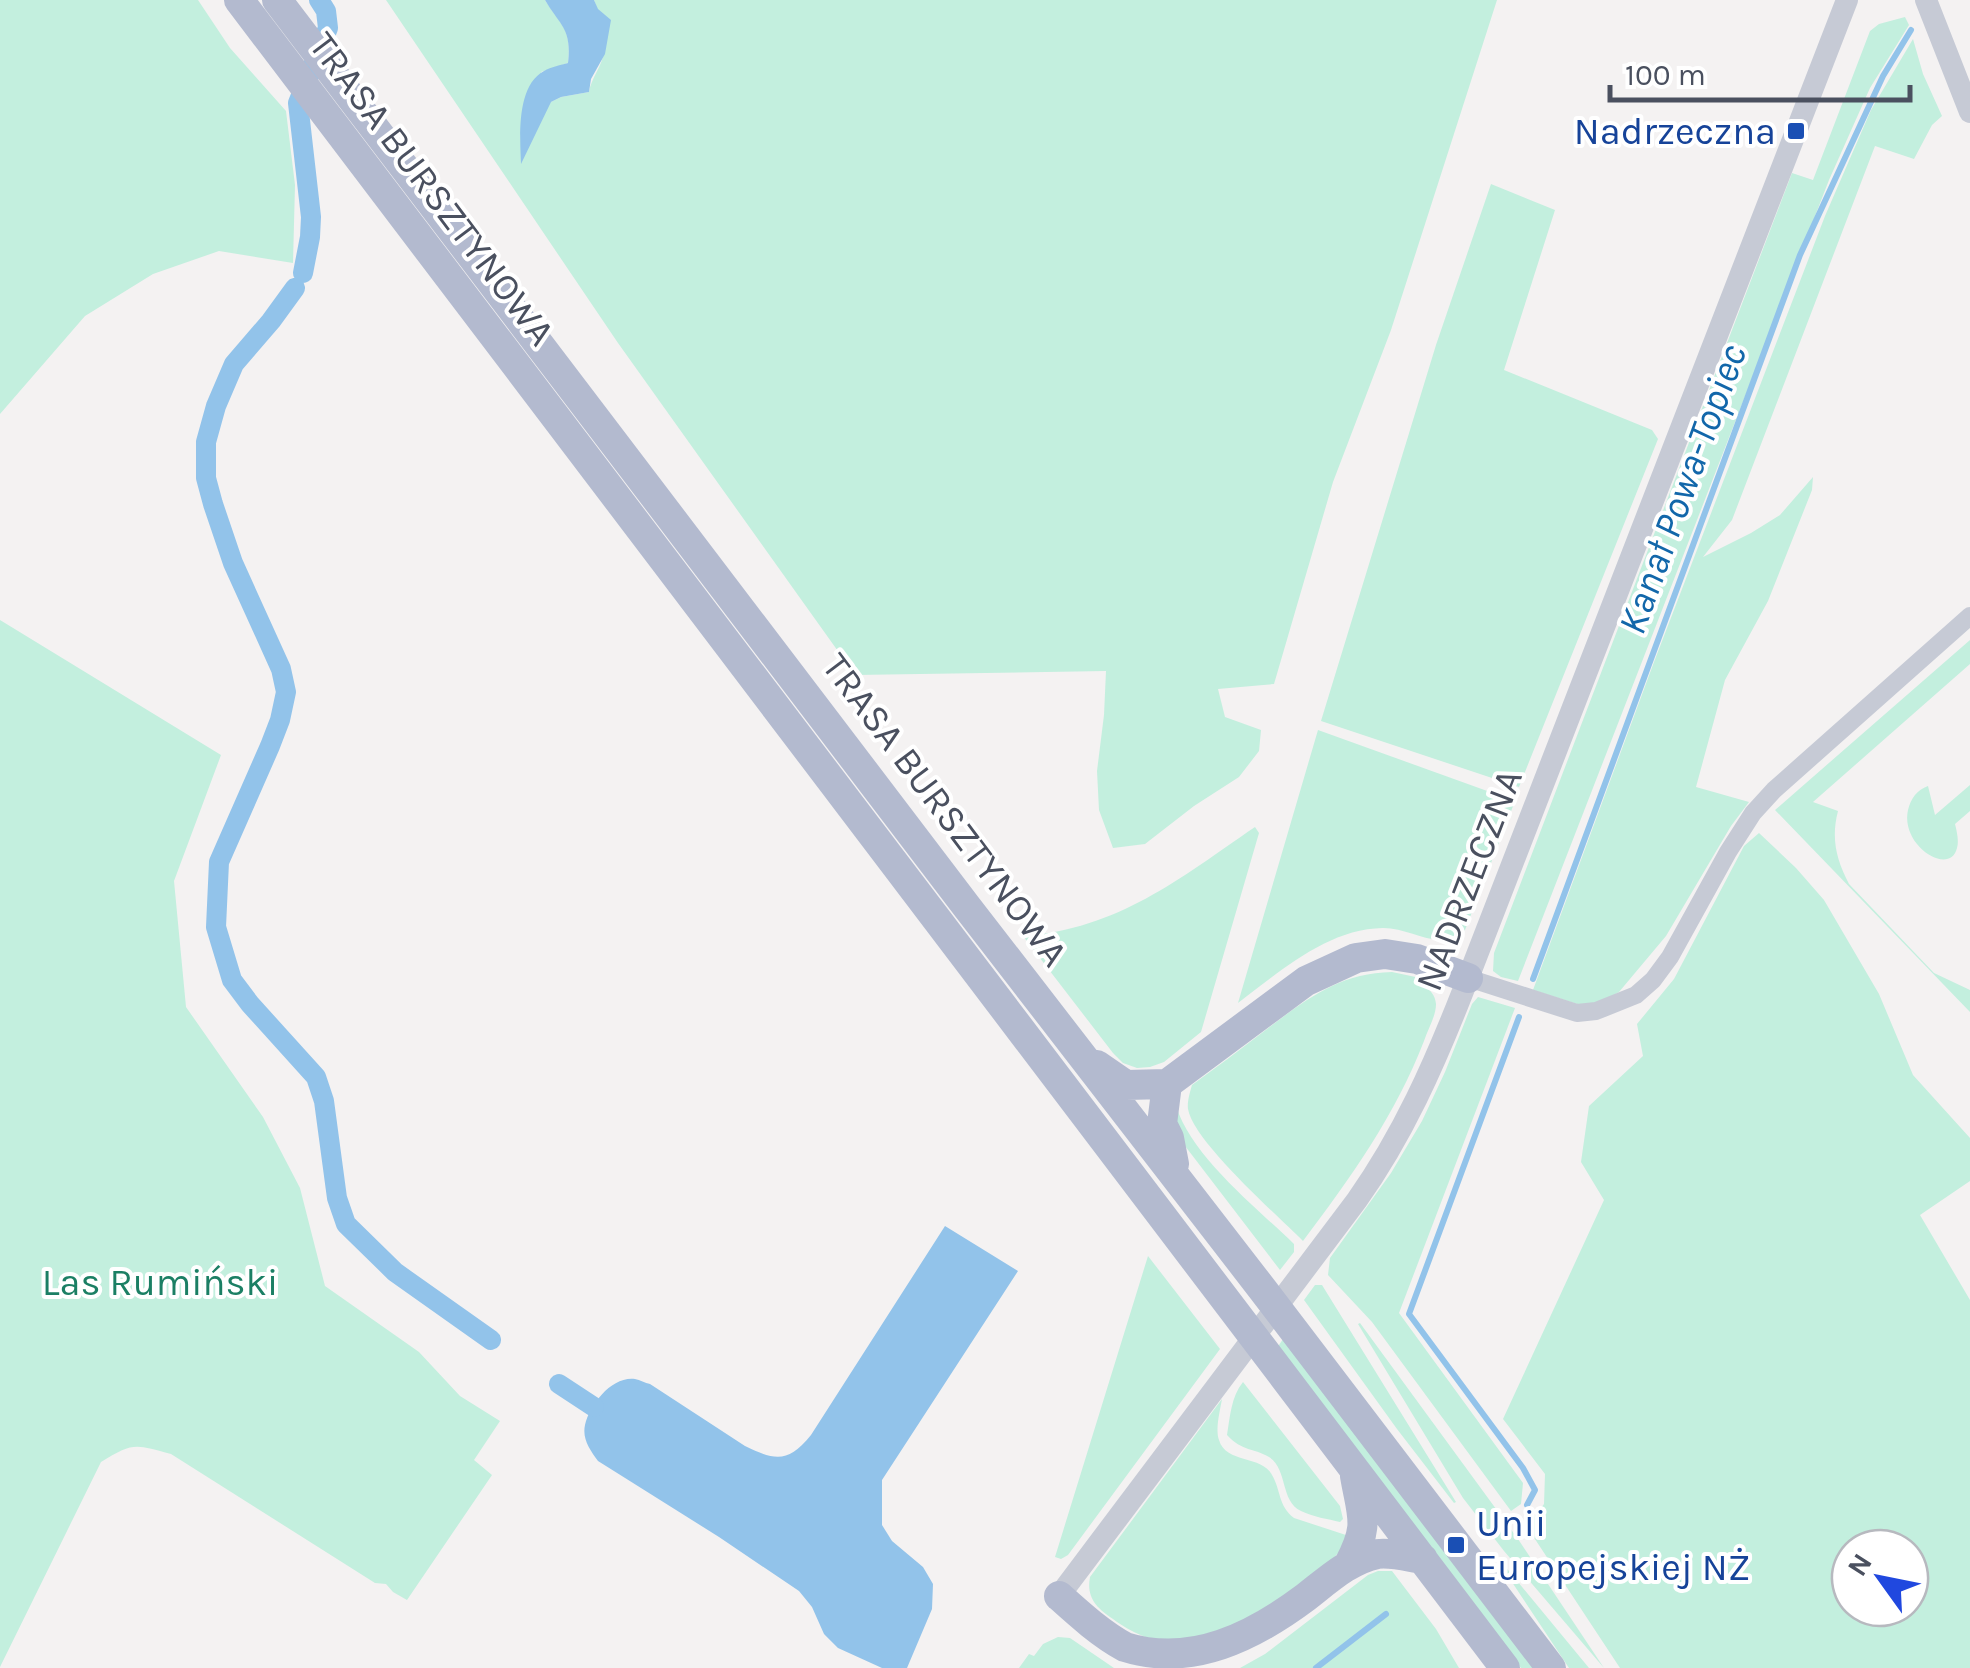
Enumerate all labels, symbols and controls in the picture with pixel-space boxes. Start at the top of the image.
street label: TRASA BURSZTYNOWA [300,24,564,354]
scale bar [1610,40,1910,102]
text: 100 m [1625,57,1706,93]
place label: Nadrzeczna [1574,109,1776,154]
marker: Nadrzeczna [1785,120,1807,142]
water label: Kanał Powa-Topiec [1608,338,1756,640]
street label: TRASA BURSZTYNOWA [813,645,1077,975]
street label: NADRZECZNA [1406,763,1532,997]
park label: Las Rumiński [42,1260,278,1305]
place label: Unii Europejskiej NŻ [1476,1501,1750,1590]
north arrow [1830,1528,1930,1628]
marker: Unii Europejskiej NŻ [1445,1534,1467,1556]
text: N [1840,1547,1879,1582]

